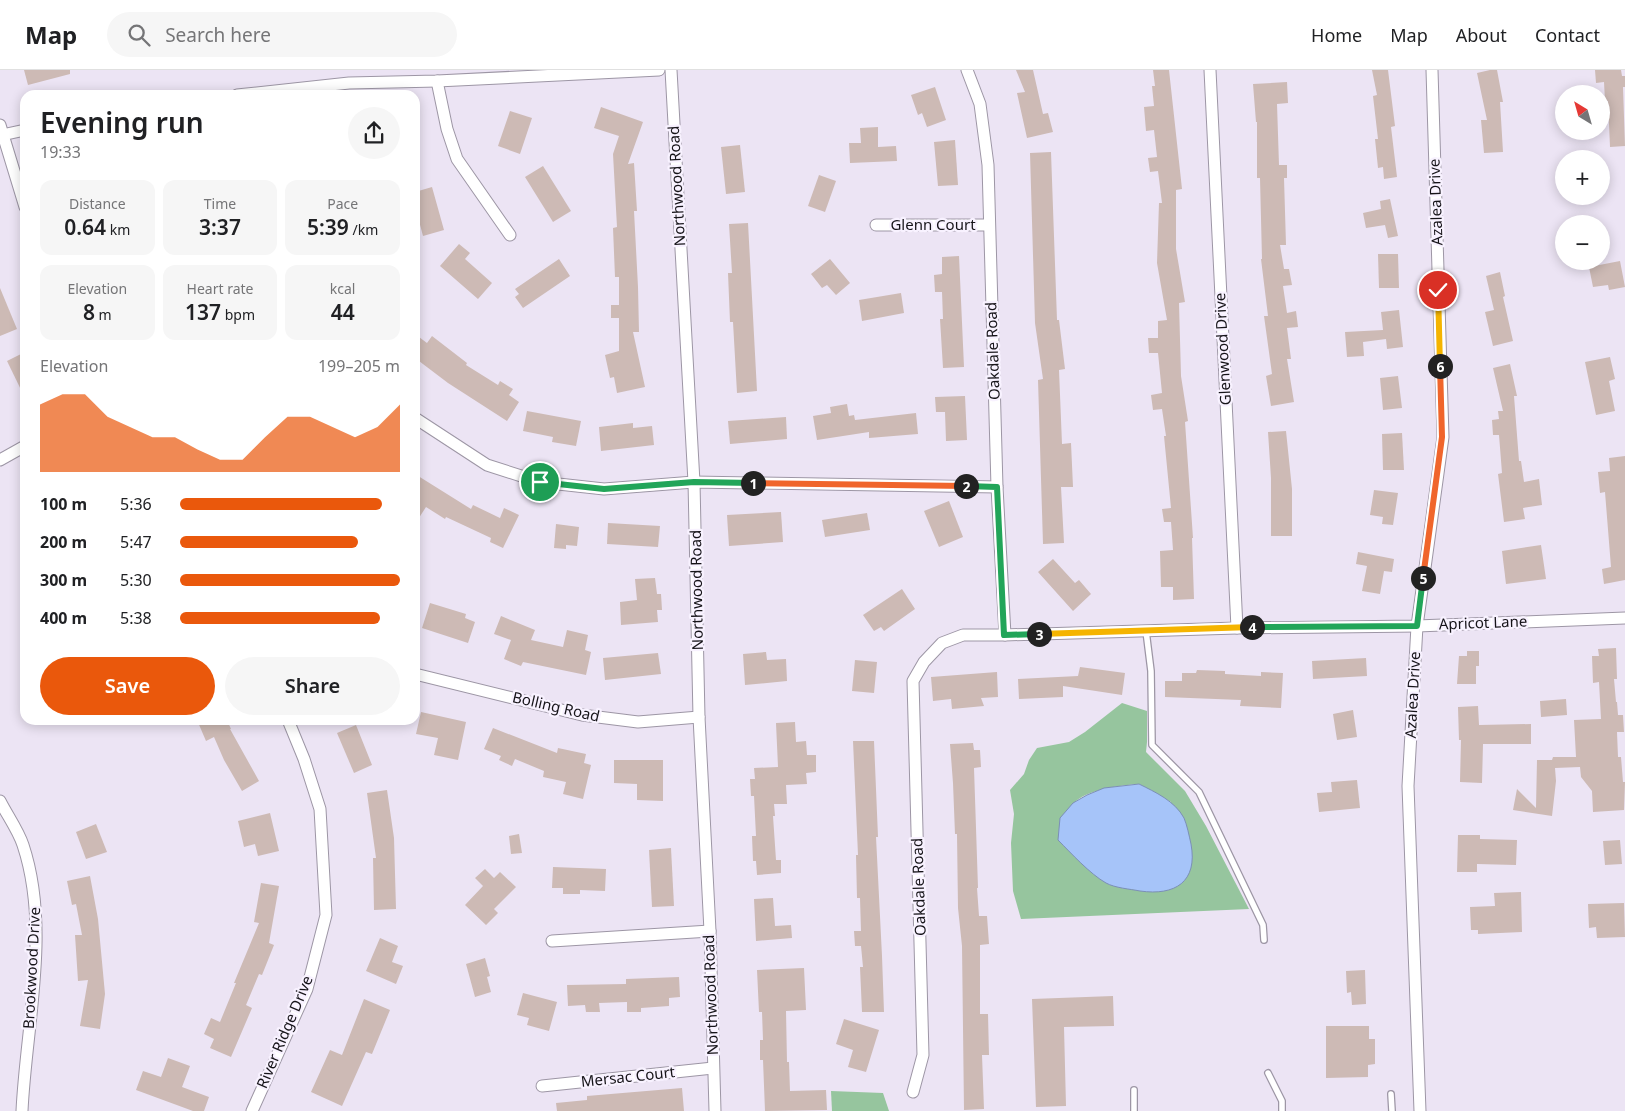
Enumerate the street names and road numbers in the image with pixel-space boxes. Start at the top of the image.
street label: Northwood Road [663,125,689,247]
street label: Azalea Drive [1423,158,1447,246]
street label: Glenn Court [890,214,976,234]
street label: Glenwood Drive [1209,292,1235,406]
street label: Oakdale Road [980,302,1004,400]
street label: Northwood Road [685,530,707,650]
street label: Apricot Lane [1438,610,1528,634]
street label: Azalea Drive [1400,651,1424,739]
street label: Bolling Road [511,686,602,726]
street label: Oakdale Road [906,838,930,936]
street label: Brookwood Drive [18,907,44,1029]
street label: Northwood Road [698,934,722,1056]
street label: River Ridge Drive [251,972,317,1091]
street label: Mersac Court [580,1061,676,1091]

